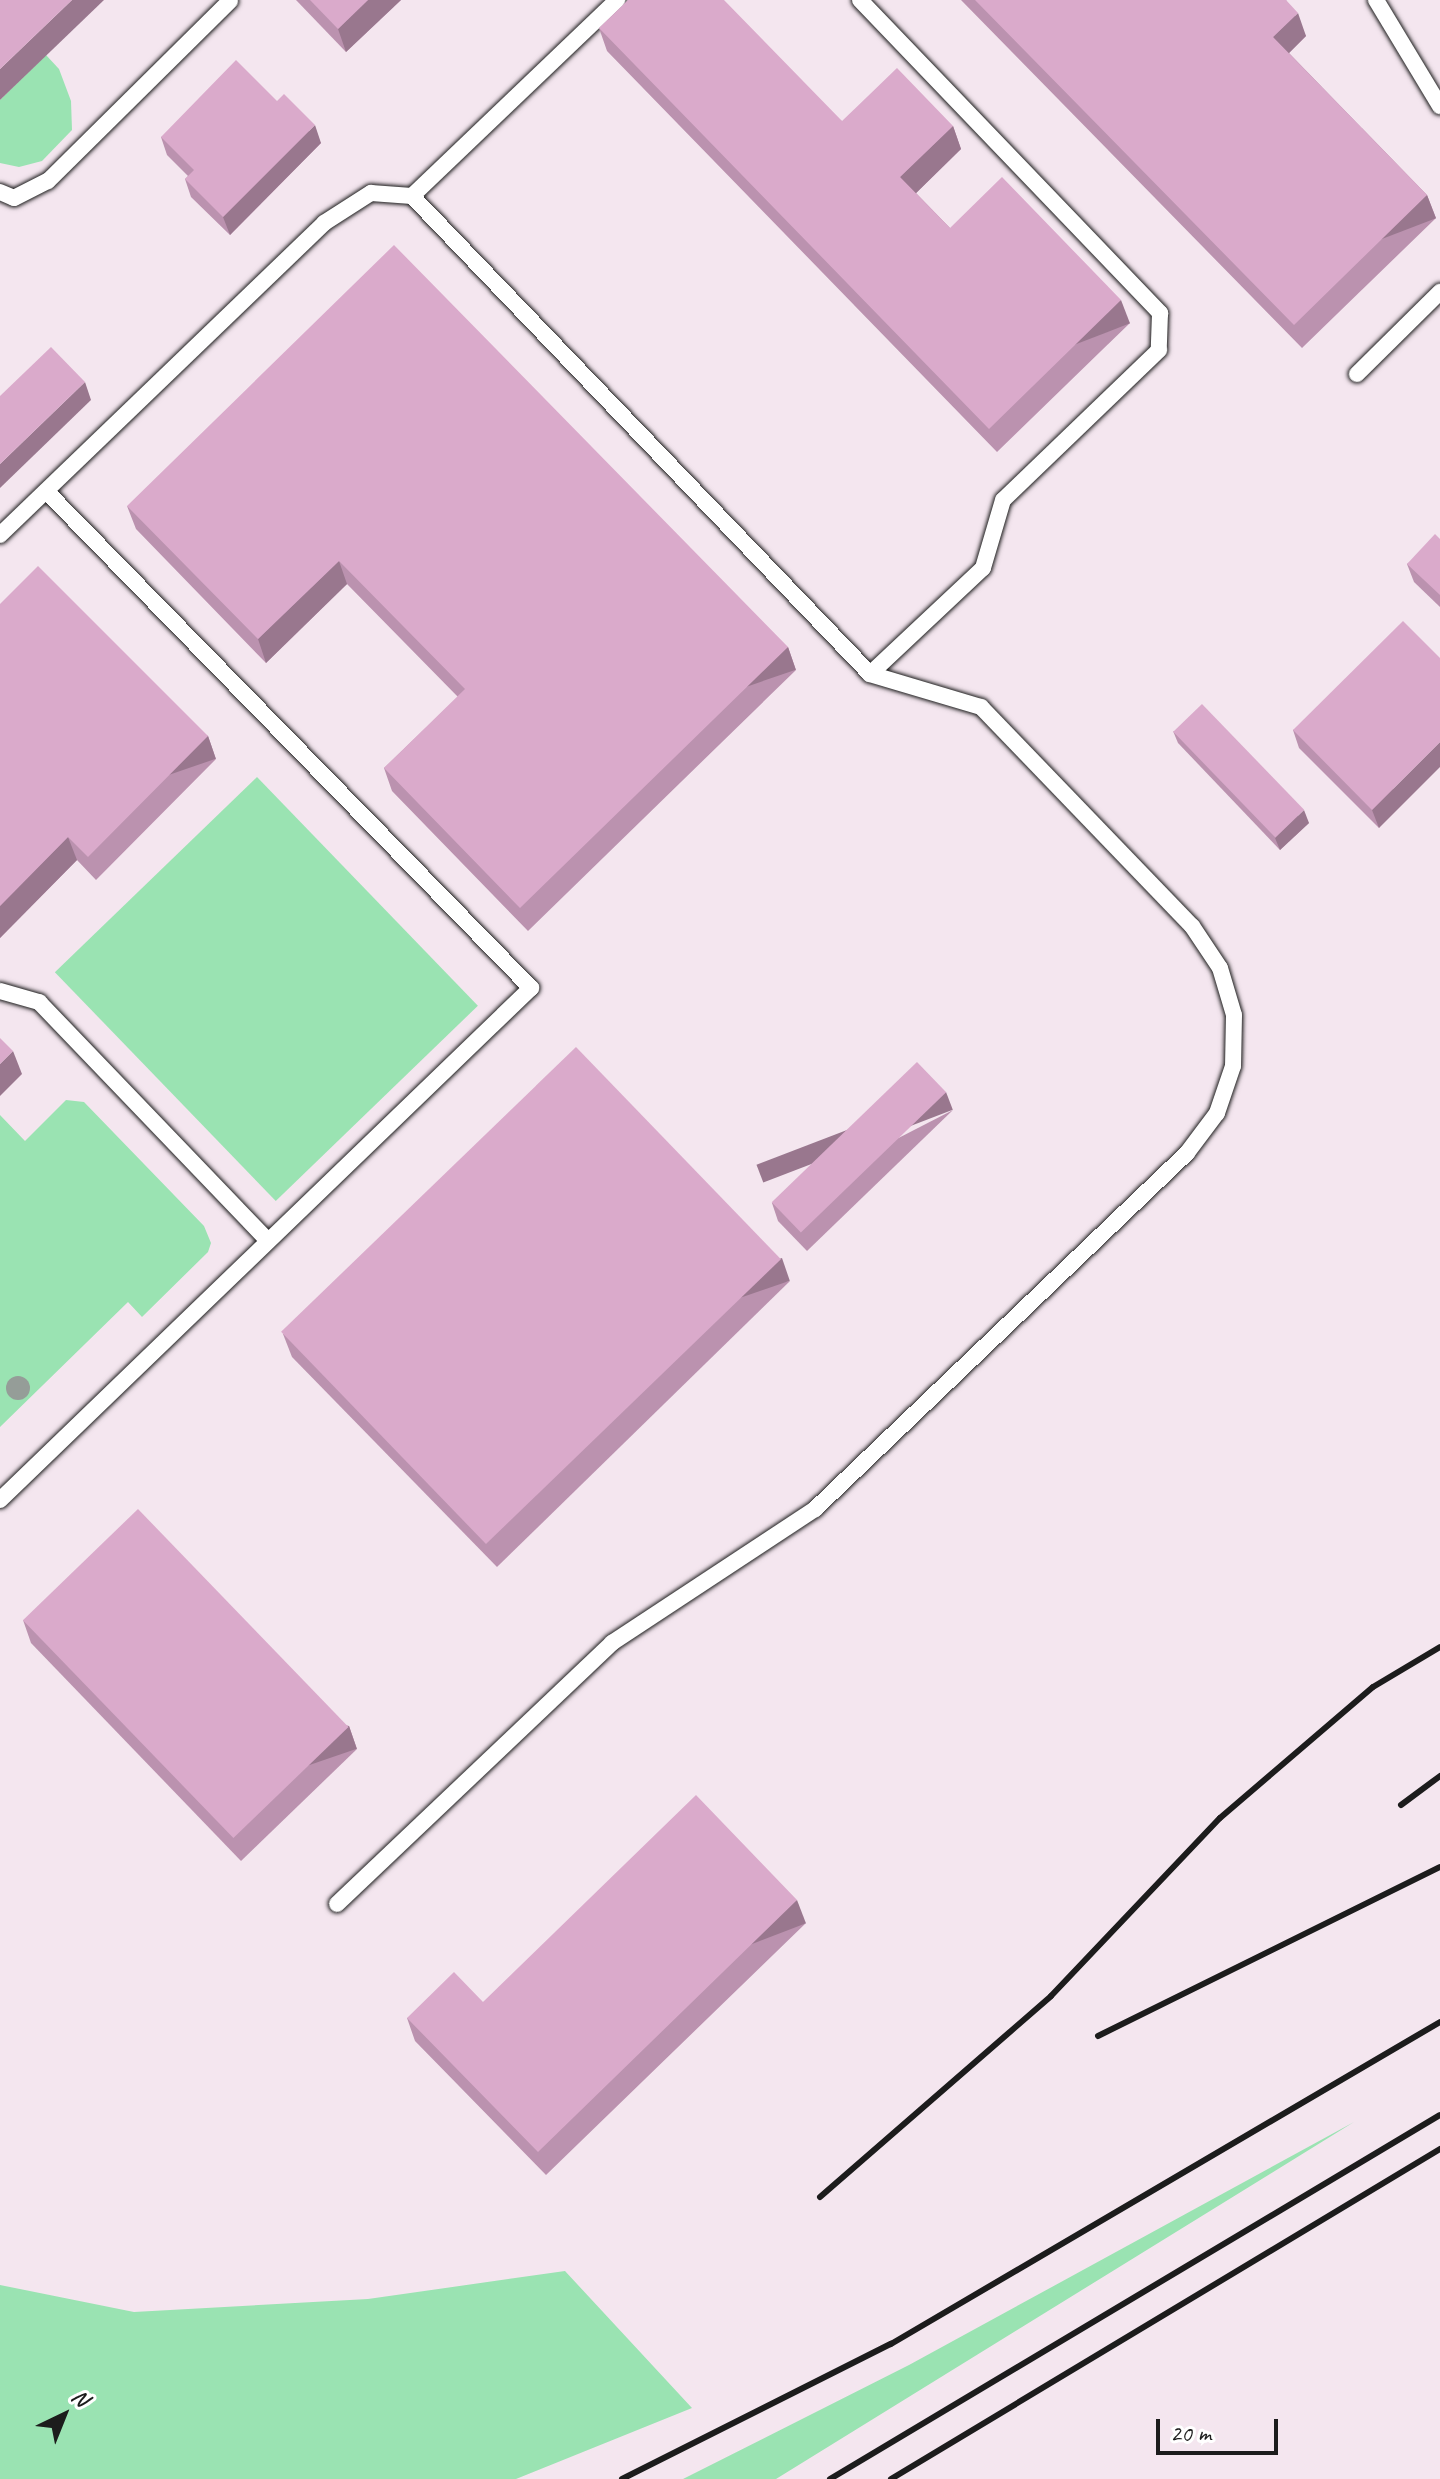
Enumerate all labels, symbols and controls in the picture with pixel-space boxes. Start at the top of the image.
north arrow [24,2375,104,2455]
text: N [66,2383,95,2412]
scale bar [1160,2403,1282,2453]
text: 20 m [1170,2418,1211,2448]

